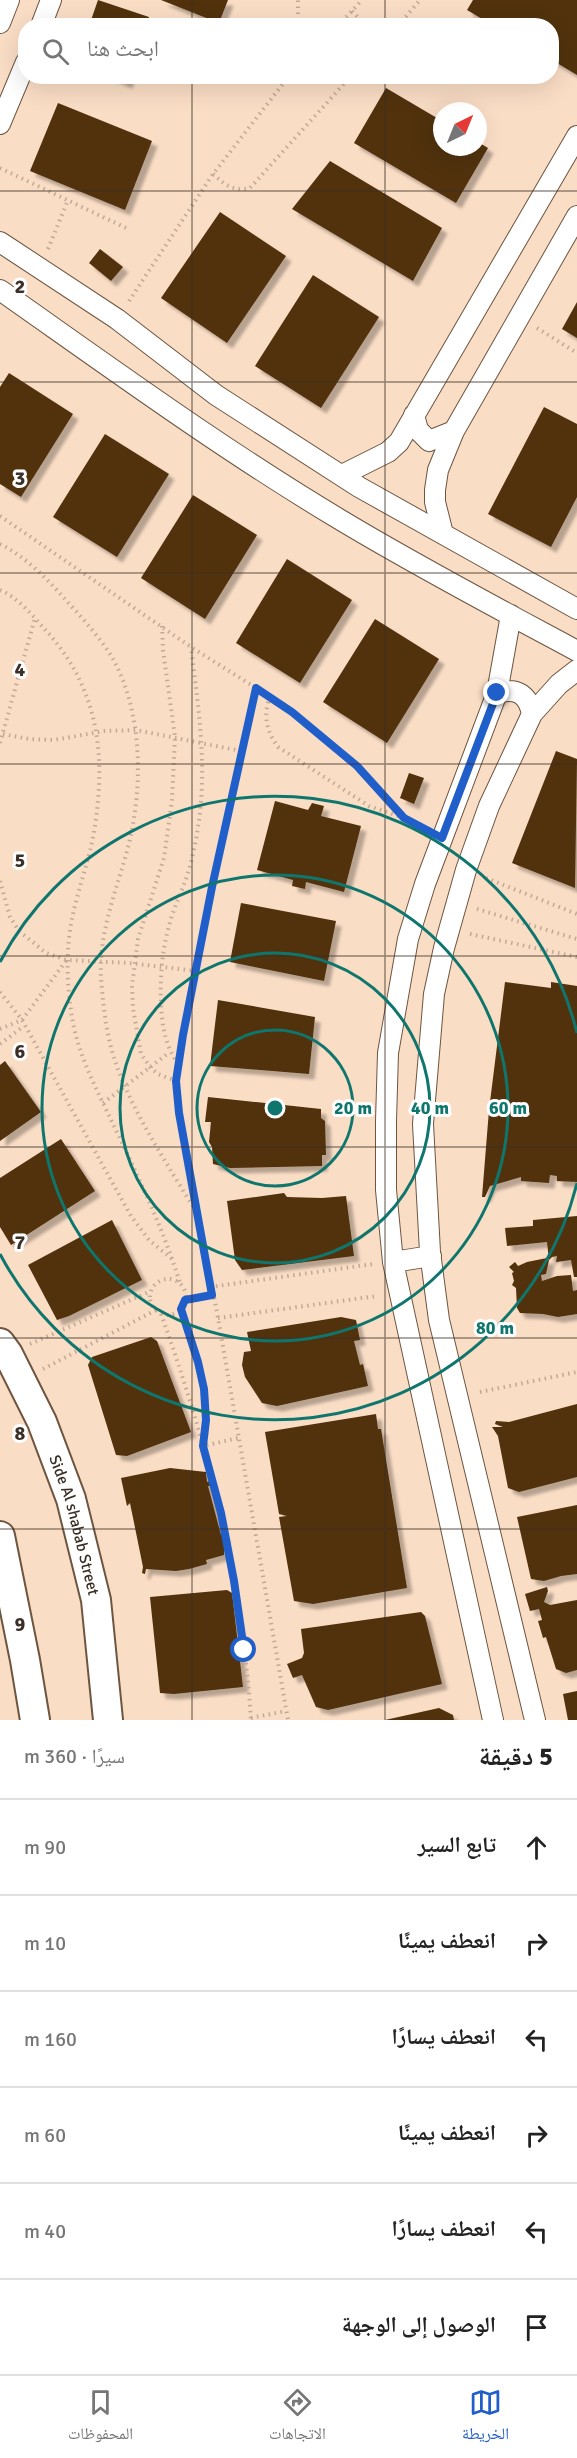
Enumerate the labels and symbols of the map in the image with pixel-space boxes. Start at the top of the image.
north arrow [433,102,487,156]
text: 2 [15,274,25,299]
text: 3 [15,466,25,491]
text: 4 [15,657,26,682]
route end [483,679,509,705]
text: 5 [15,848,25,873]
text: 6 [15,1039,26,1064]
text: 20 m [334,1097,372,1119]
text: 40 m [411,1097,449,1119]
text: 60 m [489,1097,527,1119]
centre of rings [265,1098,285,1118]
text: 7 [15,1230,26,1255]
text: 80 m [476,1317,514,1339]
text: 8 [15,1421,26,1446]
street label: Side Al shabab Street [44,1452,104,1598]
text: 9 [15,1612,26,1637]
route start [230,1636,256,1662]

